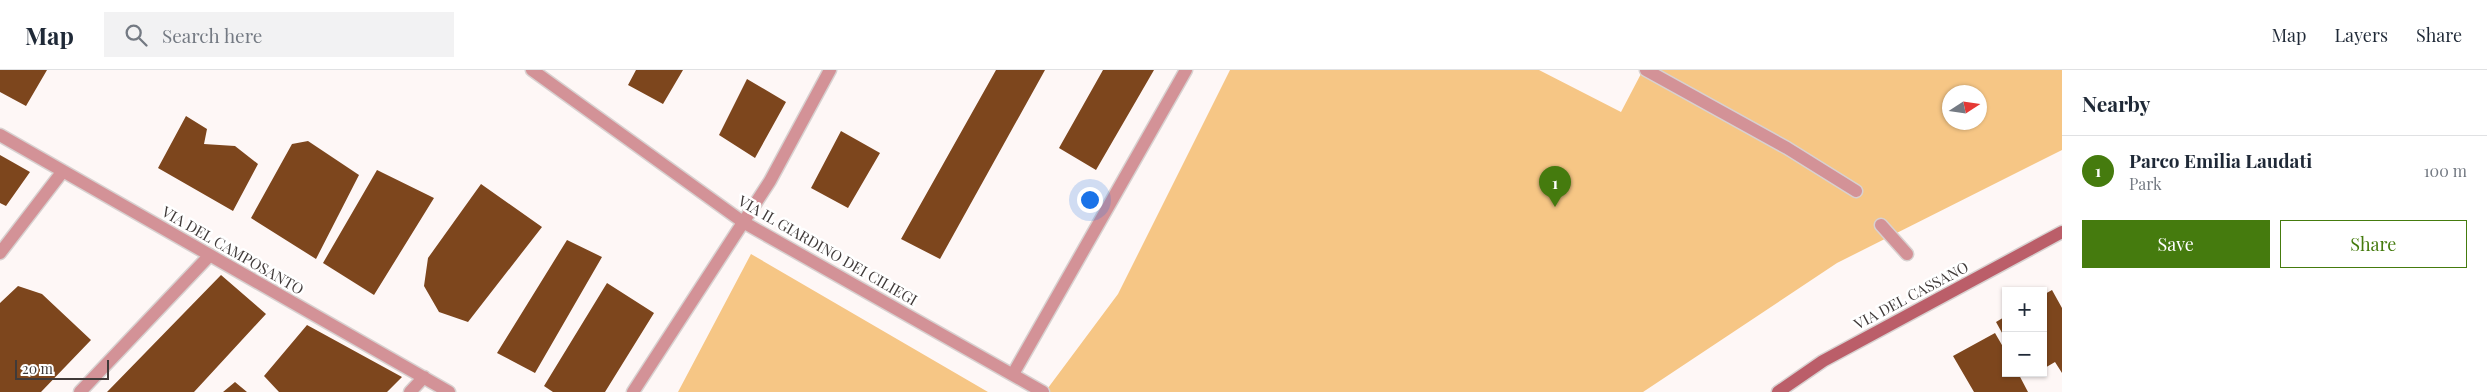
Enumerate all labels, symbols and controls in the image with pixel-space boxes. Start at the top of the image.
search box [104,12,454,57]
text: Map [25,19,74,51]
icon: search [122,21,150,49]
text: Search here [162,22,262,48]
text: Map [2271,23,2306,47]
text: Layers [2334,23,2388,47]
text: Share [2416,23,2462,47]
north arrow [1942,85,1987,130]
text: Nearby [2082,89,2151,117]
text: Parco Emilia Laudati [2129,147,2312,173]
text: 1 [2095,160,2101,181]
text: 100 m [2424,160,2467,181]
pin: 1 [1539,166,1571,207]
text: Park [2129,173,2162,194]
your location [1077,187,1103,213]
street label: VIA IL GIARDINO DEI CILIEGI [734,190,921,310]
street label: VIA DEL CAMPOSANTO [158,201,308,299]
button: Save [2082,220,2270,268]
button: Share [2280,220,2467,268]
street label: VIA DEL CASSANO [1849,256,1972,334]
map controls [2002,287,2047,377]
button: + [2002,287,2047,332]
button: − [2002,332,2047,377]
scale bar [15,357,109,380]
text: 20 m [22,359,53,378]

